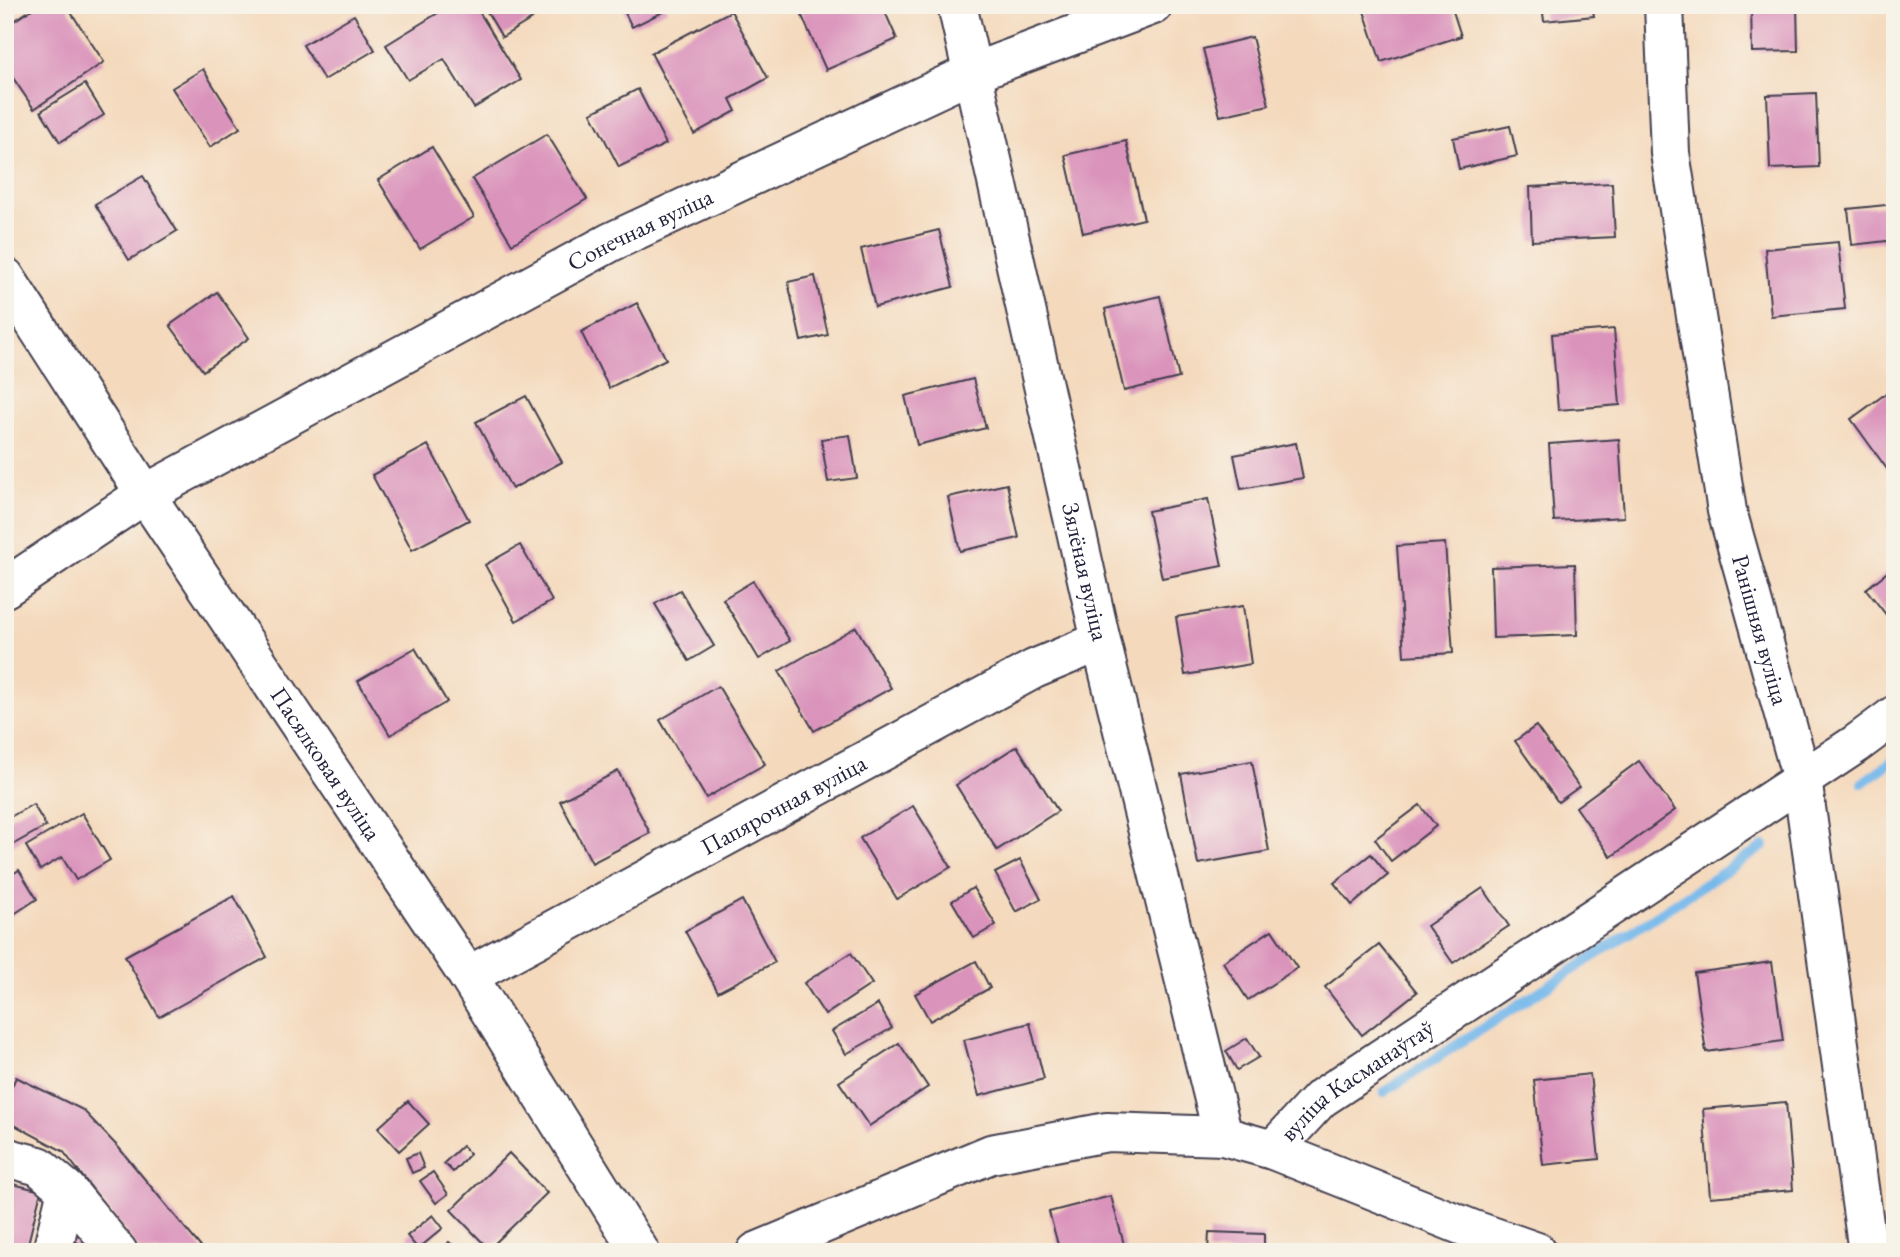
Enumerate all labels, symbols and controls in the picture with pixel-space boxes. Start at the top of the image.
street label: Сонечная вуліца [562,180,718,278]
street label: Зялёная вуліца [1055,500,1117,644]
street label: Ранішняя вуліца [1725,551,1797,709]
street label: Пасялковая вуліца [264,681,389,847]
street label: Папярочная вуліца [695,747,872,862]
street label: вуліца Касманаўтаў [1273,1012,1440,1148]

